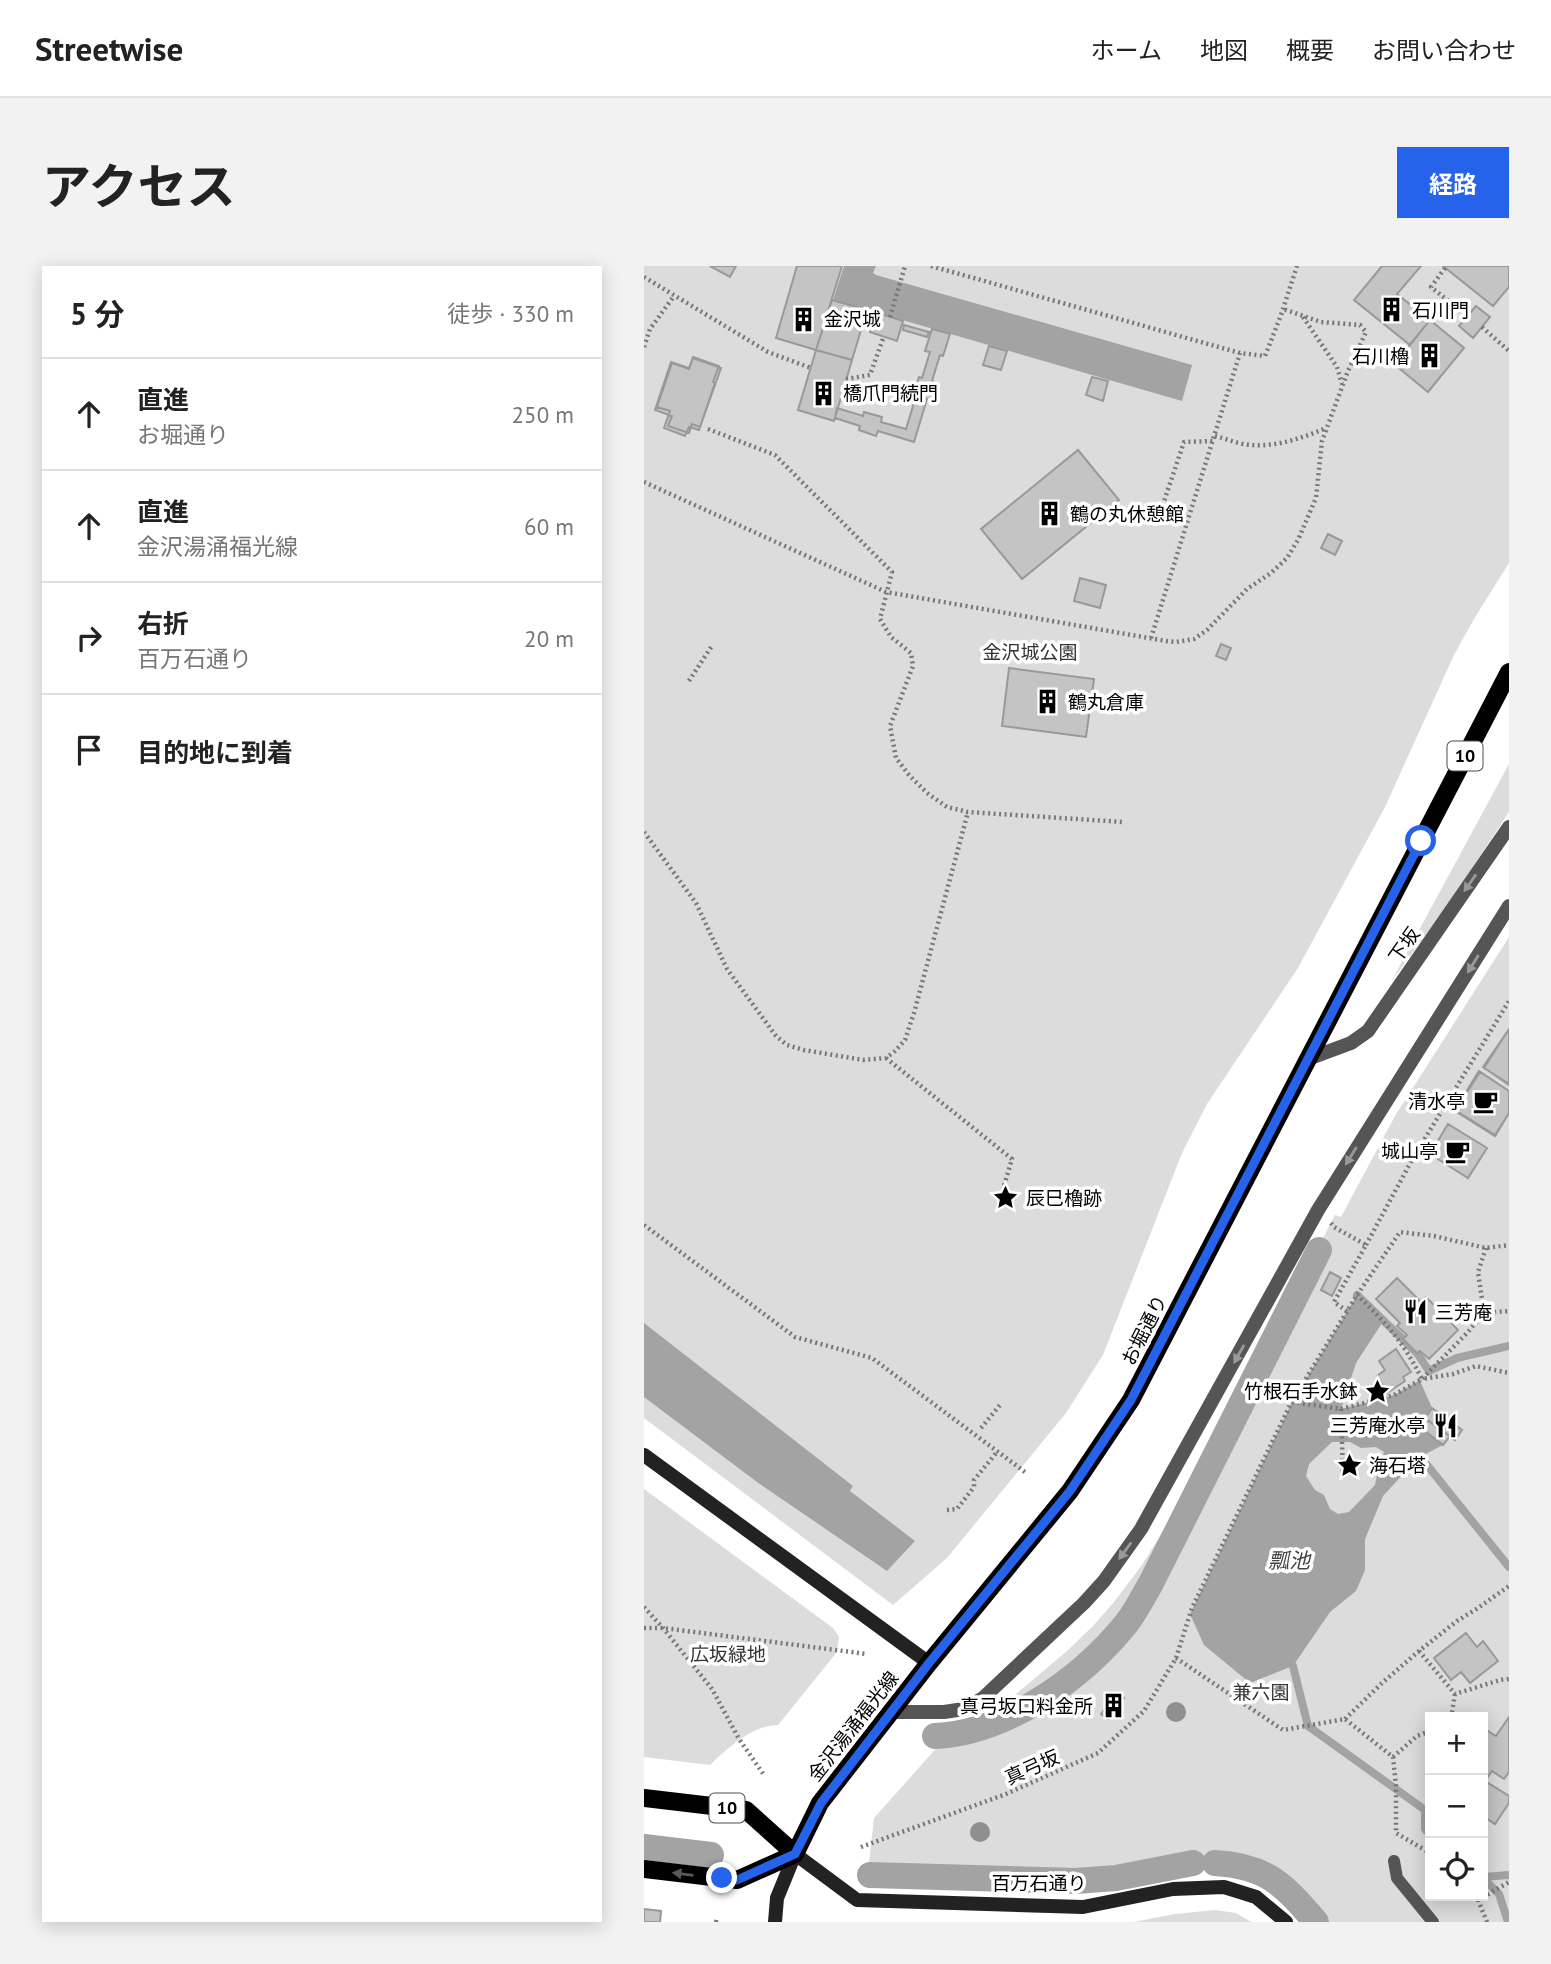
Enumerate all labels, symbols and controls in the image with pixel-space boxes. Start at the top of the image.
text: Streetwise [35,27,183,70]
text: ホーム [1091,35,1162,66]
text: 地図 [1200,35,1248,66]
text: 概要 [1286,35,1334,66]
text: お問い合わせ [1372,35,1516,66]
button: 経路 [1397,147,1509,218]
text: アクセス [42,154,236,218]
text: 5 分 [70,294,125,333]
building icon: 石川門 [1378,296,1406,324]
place label: 石川門 [1412,298,1469,322]
text: 徒歩 · 330 m [447,299,574,328]
building icon: 金沢城 [790,305,818,333]
place label: 金沢城 [824,307,881,331]
building icon: 石川櫓 [1415,342,1443,370]
place label: 石川櫓 [1352,344,1409,368]
building icon: 橋爪門続門 [809,379,837,407]
place label: 橋爪門続門 [843,381,938,405]
text: 直進 [137,383,189,416]
icon: ahead [70,395,108,433]
text: 250 m [512,400,574,429]
text: お堀通り [137,420,229,449]
text: 直進 [137,495,189,528]
building icon: 鶴の丸休憩館 [1036,500,1064,528]
place label: 鶴の丸休憩館 [1070,502,1184,526]
icon: ahead [70,507,108,545]
text: 60 m [524,512,574,541]
text: 金沢湯涌福光線 [137,532,298,561]
text: 右折 [137,607,189,640]
icon: right [70,619,108,657]
text: 20 m [524,624,574,653]
park label: 金沢城公園 [982,640,1078,664]
text: 百万石通り [137,644,252,673]
building icon: 鶴丸倉庫 [1034,688,1062,716]
place label: 鶴丸倉庫 [1068,690,1144,714]
icon: arrive [70,731,108,769]
text: 目的地に到着 [137,736,293,769]
road number: 10 [1448,742,1482,770]
route start [1405,825,1436,856]
one-way arrow [1463,874,1477,892]
street label: 下坂 [1383,923,1425,967]
one-way arrow [1466,954,1479,974]
cafe icon: 清水亭 [1471,1087,1499,1115]
place label: 清水亭 [1408,1089,1465,1113]
cafe icon: 城山亭 [1444,1137,1472,1165]
place label: 城山亭 [1381,1139,1438,1163]
one-way arrow [1345,1147,1358,1166]
place icon: 辰巳櫓跡 [992,1184,1020,1212]
place label: 辰巳櫓跡 [1026,1186,1102,1210]
street label: お堀通り [1116,1291,1172,1369]
restaurant icon: 三芳庵 [1401,1298,1429,1326]
place label: 三芳庵 [1435,1300,1492,1324]
one-way arrow [1233,1344,1244,1364]
place icon: 竹根石手水鉢 [1364,1377,1392,1405]
place label: 竹根石手水鉢 [1244,1379,1358,1403]
restaurant icon: 三芳庵水亭 [1431,1411,1459,1439]
place label: 三芳庵水亭 [1330,1413,1425,1437]
place icon: 海石塔 [1335,1451,1363,1479]
place label: 海石塔 [1369,1453,1426,1477]
one-way arrow [1118,1542,1132,1560]
water label: 瓢池 [1268,1547,1312,1574]
park label: 広坂緑地 [690,1642,766,1666]
street label: 金沢湯涌福光線 [803,1666,903,1786]
park label: 兼六園 [1232,1680,1290,1704]
building icon: 真弓坂口料金所 [1099,1692,1127,1720]
place label: 真弓坂口料金所 [960,1694,1093,1718]
map controls [1425,1712,1488,1901]
button: + [1425,1712,1488,1775]
street label: 真弓坂 [1001,1744,1063,1790]
button: − [1425,1775,1488,1838]
road number: 10 [710,1793,744,1822]
button: locate [1425,1838,1488,1901]
route end [706,1862,737,1893]
one-way arrow [672,1868,694,1879]
street label: 百万石通り [991,1871,1087,1895]

